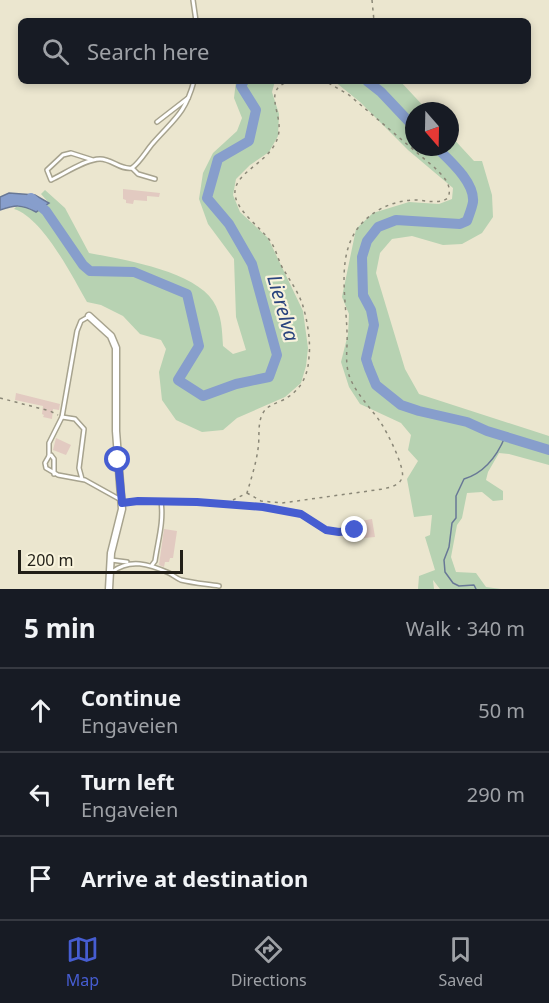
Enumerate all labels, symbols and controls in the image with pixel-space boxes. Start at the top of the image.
search box [18,18,531,84]
icon: search [39,35,72,68]
text: Search here [87,36,209,66]
north arrow [405,102,459,156]
water label: Lierelva [261,271,306,344]
route start [104,446,130,472]
route end [341,516,367,542]
scale bar [18,547,183,574]
text: 200 m [27,549,74,571]
text: 5 min [24,610,96,646]
text: Walk · 340 m [406,615,525,642]
text: Continue [81,682,181,712]
icon: ahead [24,694,57,727]
text: 50 m [478,697,525,724]
text: Engaveien [81,712,178,739]
text: Turn left [81,766,175,796]
icon: left [24,778,57,811]
text: 290 m [467,781,525,808]
text: Engaveien [81,796,178,823]
icon: arrive [24,862,57,895]
text: Arrive at destination [81,863,308,893]
tab: Map [66,933,99,991]
tab: Directions [231,933,307,991]
tab: Saved [438,933,483,991]

